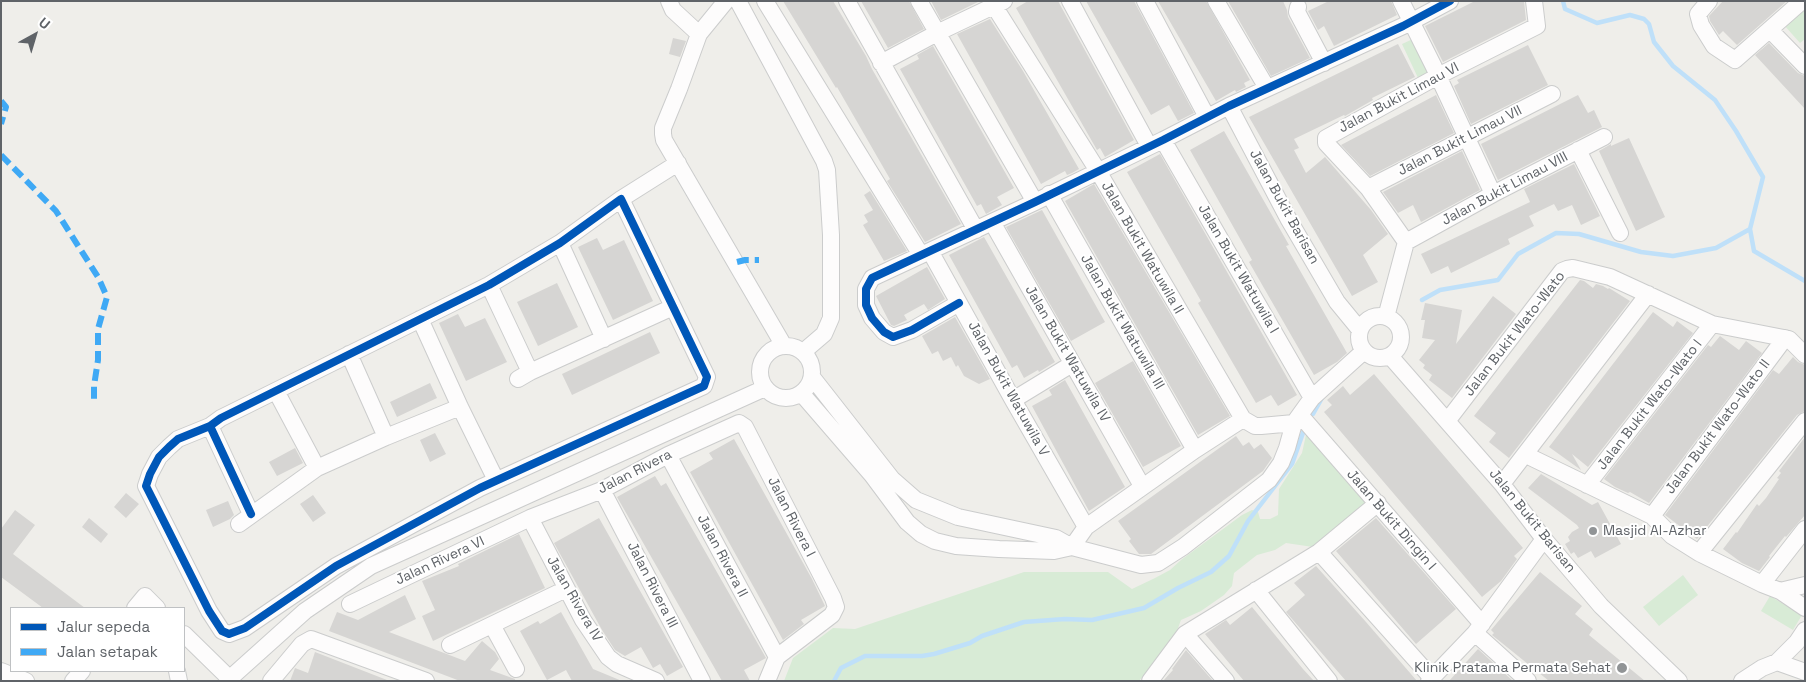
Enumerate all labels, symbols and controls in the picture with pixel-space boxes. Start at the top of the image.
north arrow [10,10,60,60]
text: U [35,13,54,33]
street label: Jalan Bukit Limau VI [1336,59,1462,137]
street label: Jalan Bukit Limau VII [1395,102,1525,180]
street label: Jalan Bukit Barisan [1246,147,1322,267]
street label: Jalan Bukit Limau VIII [1439,149,1571,229]
street label: Jalan Bukit Watuwila II [1097,179,1187,317]
street label: Jalan Bukit Watuwila I [1194,201,1282,337]
street label: Jalan Bukit Watuwila III [1076,251,1168,393]
street label: Jalan Bukit Wato-Wato [1461,268,1569,400]
street label: Jalan Bukit Watuwila IV [1021,283,1113,425]
street label: Jalan Bukit Watuwila V [964,319,1052,459]
street label: Jalan Bukit Wato-Wato I [1594,337,1706,473]
street label: Jalan Bukit Wato-Wato II [1662,356,1774,498]
street label: Jalan Rivera [595,446,675,498]
street label: Jalan Bukit Dingin I [1343,466,1439,574]
street label: Jalan Bukit Barisan [1485,466,1579,576]
street label: Jalan Rivera I [764,474,818,560]
street label: Jalan Rivera II [693,512,751,600]
place label: Masjid Al-Azhar [1603,523,1706,539]
marker: Masjid Al-Azhar [1587,525,1599,537]
street label: Jalan Rivera VI [393,533,487,589]
street label: Jalan Rivera III [623,539,681,631]
street label: Jalan Rivera IV [543,553,605,645]
legend [10,607,185,672]
text: Jalur sepeda [57,617,150,636]
text: Jalan setapak [57,642,158,661]
place label: Klinik Pratama Permata Sehat [1414,660,1611,676]
marker: Klinik Pratama Permata Sehat [1615,661,1629,675]

